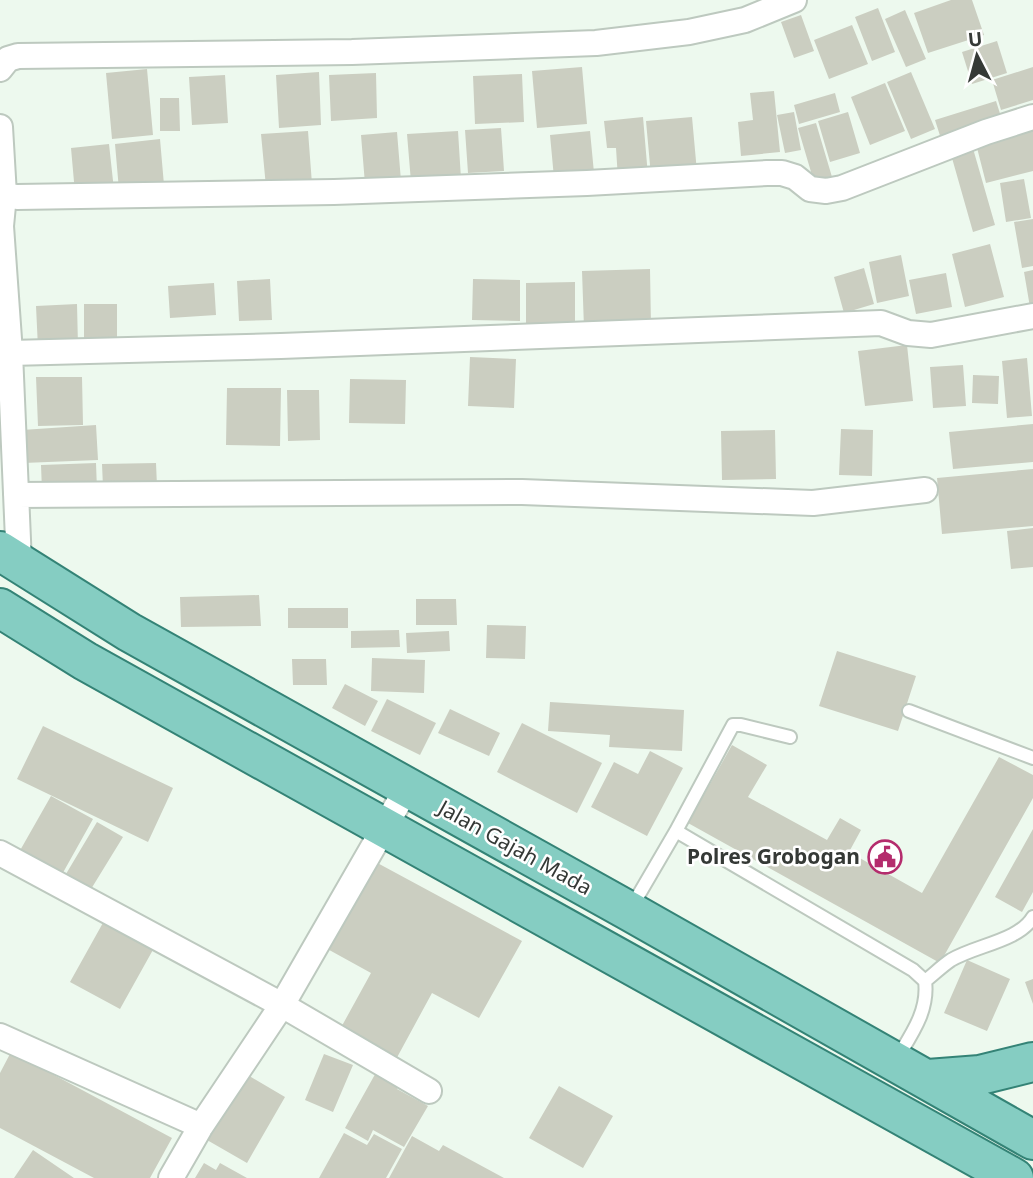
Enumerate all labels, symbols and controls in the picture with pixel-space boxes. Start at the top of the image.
north arrow [942,21,1012,91]
text: U [967,25,984,53]
street label: Jalan Gajah Mada [432,792,597,901]
public building icon: Polres Grobogan [866,838,904,876]
place label: Polres Grobogan [687,842,860,870]

